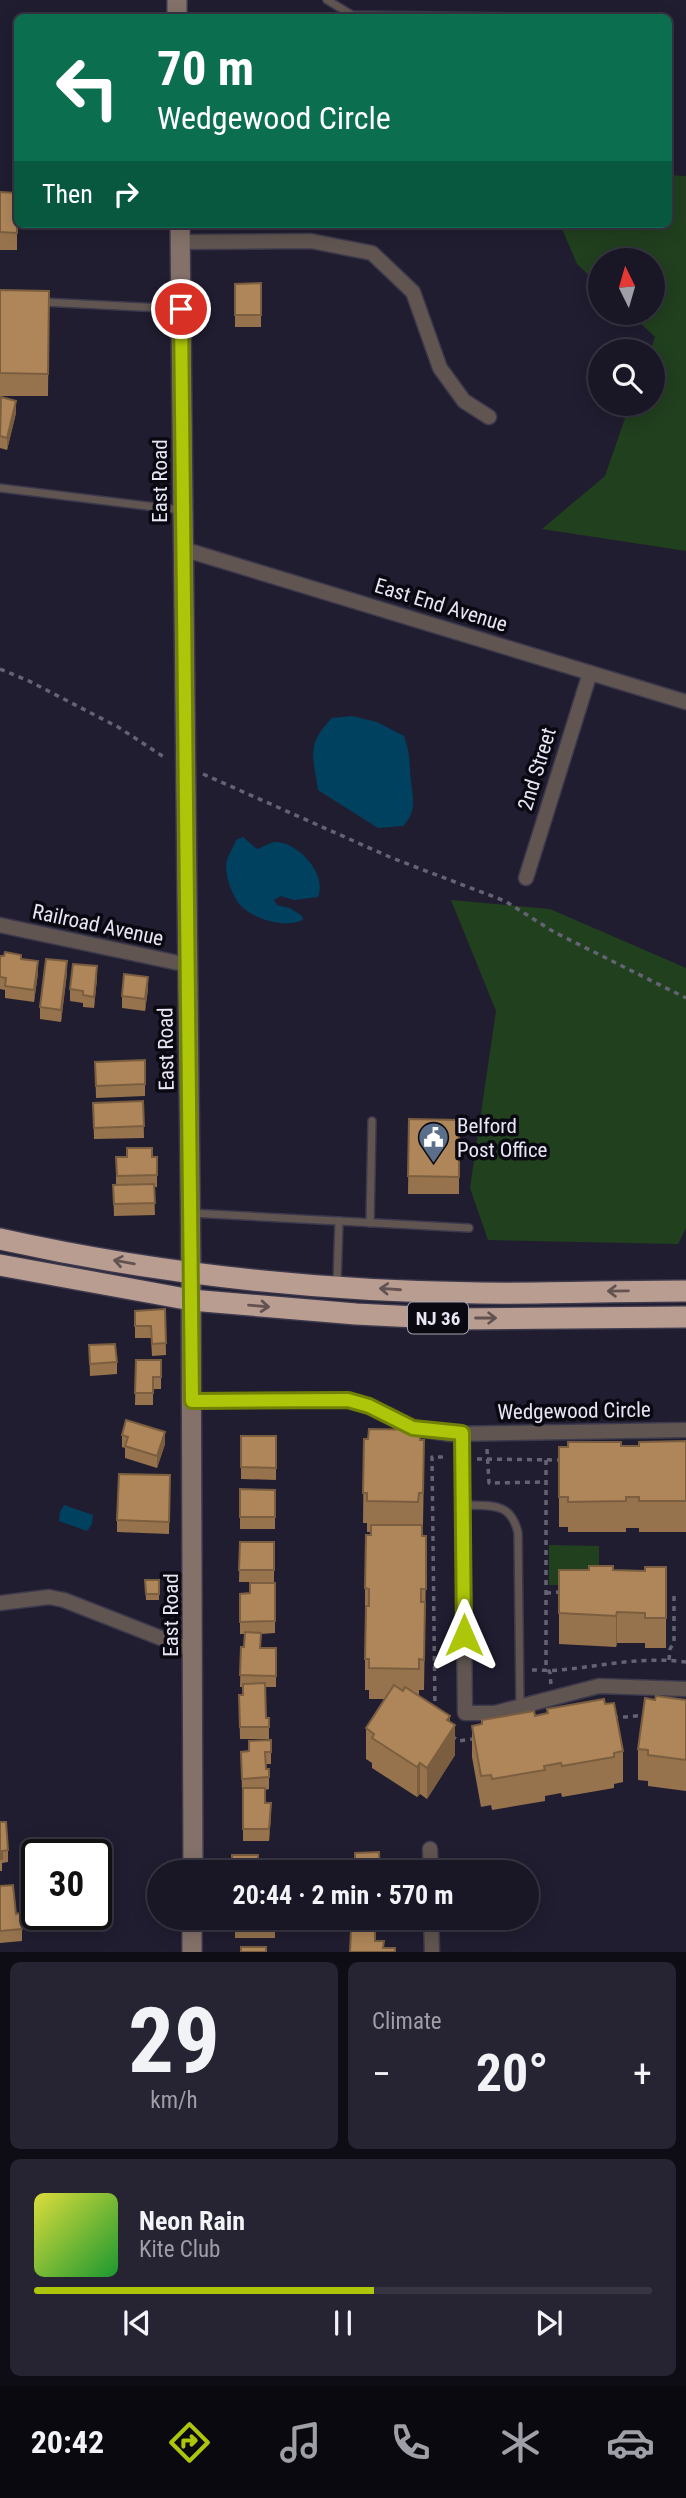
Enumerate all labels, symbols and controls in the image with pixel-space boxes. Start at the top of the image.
text: 70 m [157,40,254,97]
icon: left [42,42,133,133]
text: Wedgewood Circle [157,99,391,137]
icon: right [107,175,145,213]
text: Then [42,179,93,209]
north arrow [588,248,665,326]
map controls [588,248,665,416]
pin [151,279,211,339]
icon: arrive [162,290,200,328]
button: search [588,339,665,416]
street label: East Road [148,439,172,523]
street label: East End Avenue [372,573,510,637]
street label: 2nd Street [513,725,561,813]
street label: Railroad Avenue [30,899,166,951]
street label: East Road [153,1007,179,1091]
place label: Belford Post Office [457,1114,548,1162]
public building icon: Belford Post Office [417,1121,451,1165]
one-way arrow [113,1255,136,1268]
one-way arrow [380,1282,402,1295]
one-way arrow [607,1285,630,1298]
one-way arrow [247,1300,270,1313]
road number: NJ 36 [408,1302,468,1334]
one-way arrow [474,1311,497,1325]
street label: Wedgewood Circle [497,1398,651,1424]
street label: East Road [159,1573,183,1657]
position arrow [427,1598,501,1672]
speed limit sign: 30 [21,1839,112,1930]
text: 20:44 · 2 min · 570 m [233,1880,453,1910]
text: 29 [128,1988,220,2094]
text: Climate [372,2008,442,2035]
text: 20° [476,2043,548,2104]
text: − [372,2052,391,2096]
text: + [633,2052,652,2096]
text: km/h [150,2087,198,2114]
text: Neon Rain [139,2206,245,2236]
text: Kite Club [139,2236,220,2263]
icon: previous [118,2304,156,2342]
icon: pause [324,2304,362,2342]
icon: next [530,2304,568,2342]
icon: directions [165,2418,214,2467]
icon: music [276,2418,325,2467]
icon: phone [386,2418,435,2467]
icon: climate [496,2418,545,2467]
icon: car [606,2418,655,2467]
text: 20:42 [31,2423,104,2461]

